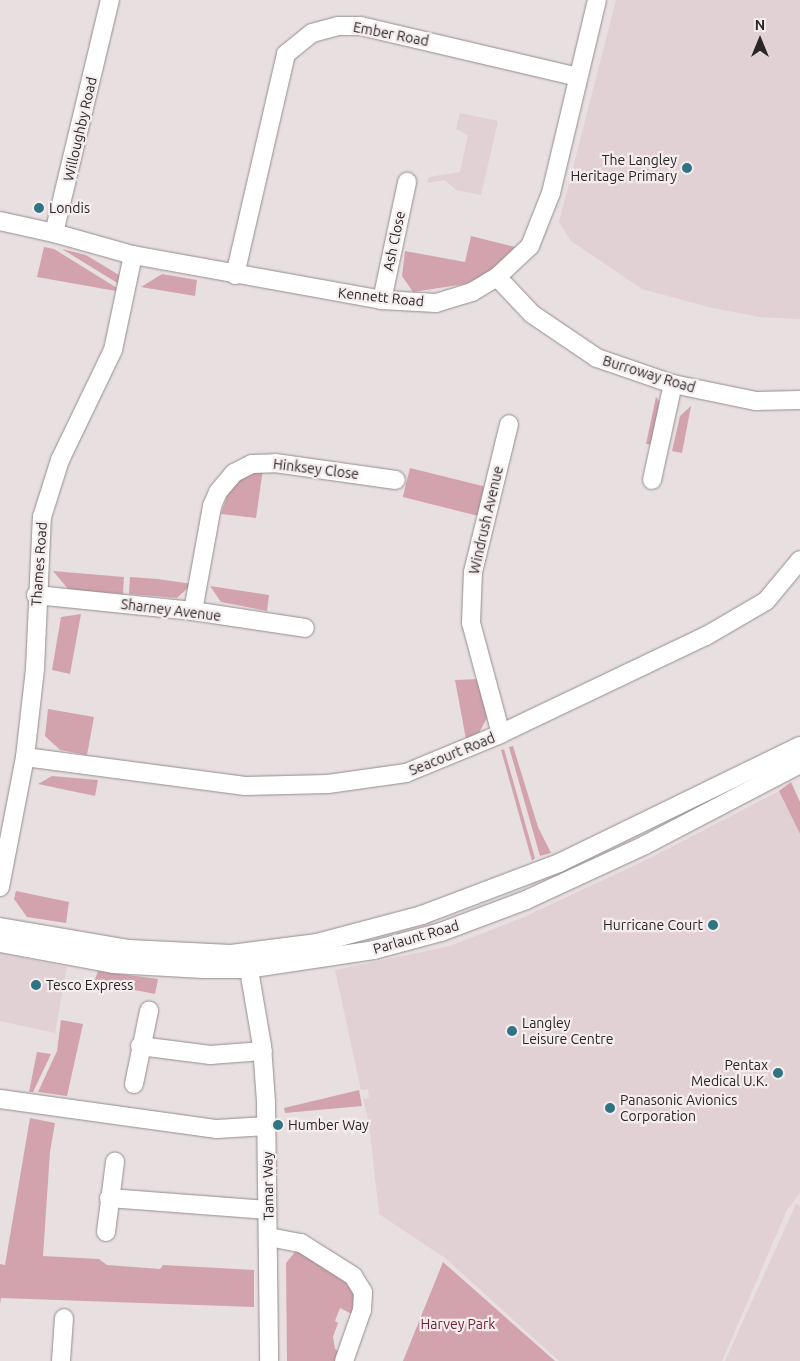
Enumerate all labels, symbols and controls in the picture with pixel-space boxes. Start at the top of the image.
north arrow [735,15,785,65]
text: N [755,17,765,33]
street label: Ember Road [352,18,430,50]
street label: Willoughby Road [60,75,100,183]
place label: The Langley Heritage Primary [570,152,677,184]
marker: The Langley Heritage Primary [681,162,693,174]
place label: Londis [49,200,90,216]
marker: Londis [33,202,45,214]
street label: Ash Close [379,210,409,272]
street label: Kennett Road [337,284,425,310]
street label: Burroway Road [601,352,697,396]
street label: Hinksey Close [272,455,360,483]
street label: Windrush Avenue [465,464,507,576]
street label: Thames Road [28,521,50,607]
street label: Sharney Avenue [120,596,222,624]
street label: Seacourt Road [407,729,497,779]
street label: Parlaunt Road [371,917,461,957]
place label: Hurricane Court [603,917,703,933]
marker: Hurricane Court [707,919,719,931]
place label: Tesco Express [46,977,133,993]
marker: Tesco Express [30,979,42,991]
place label: Langley Leisure Centre [522,1015,613,1048]
marker: Langley Leisure Centre [506,1025,518,1037]
place label: Pentax Medical U.K. [691,1057,768,1090]
marker: Pentax Medical U.K. [772,1067,784,1079]
place label: Panasonic Avionics Corporation [620,1092,737,1124]
marker: Panasonic Avionics Corporation [604,1102,616,1114]
place label: Humber Way [288,1117,369,1133]
marker: Humber Way [272,1119,284,1131]
street label: Tamar Way [259,1151,277,1221]
park label: Harvey Park [421,1316,495,1332]

